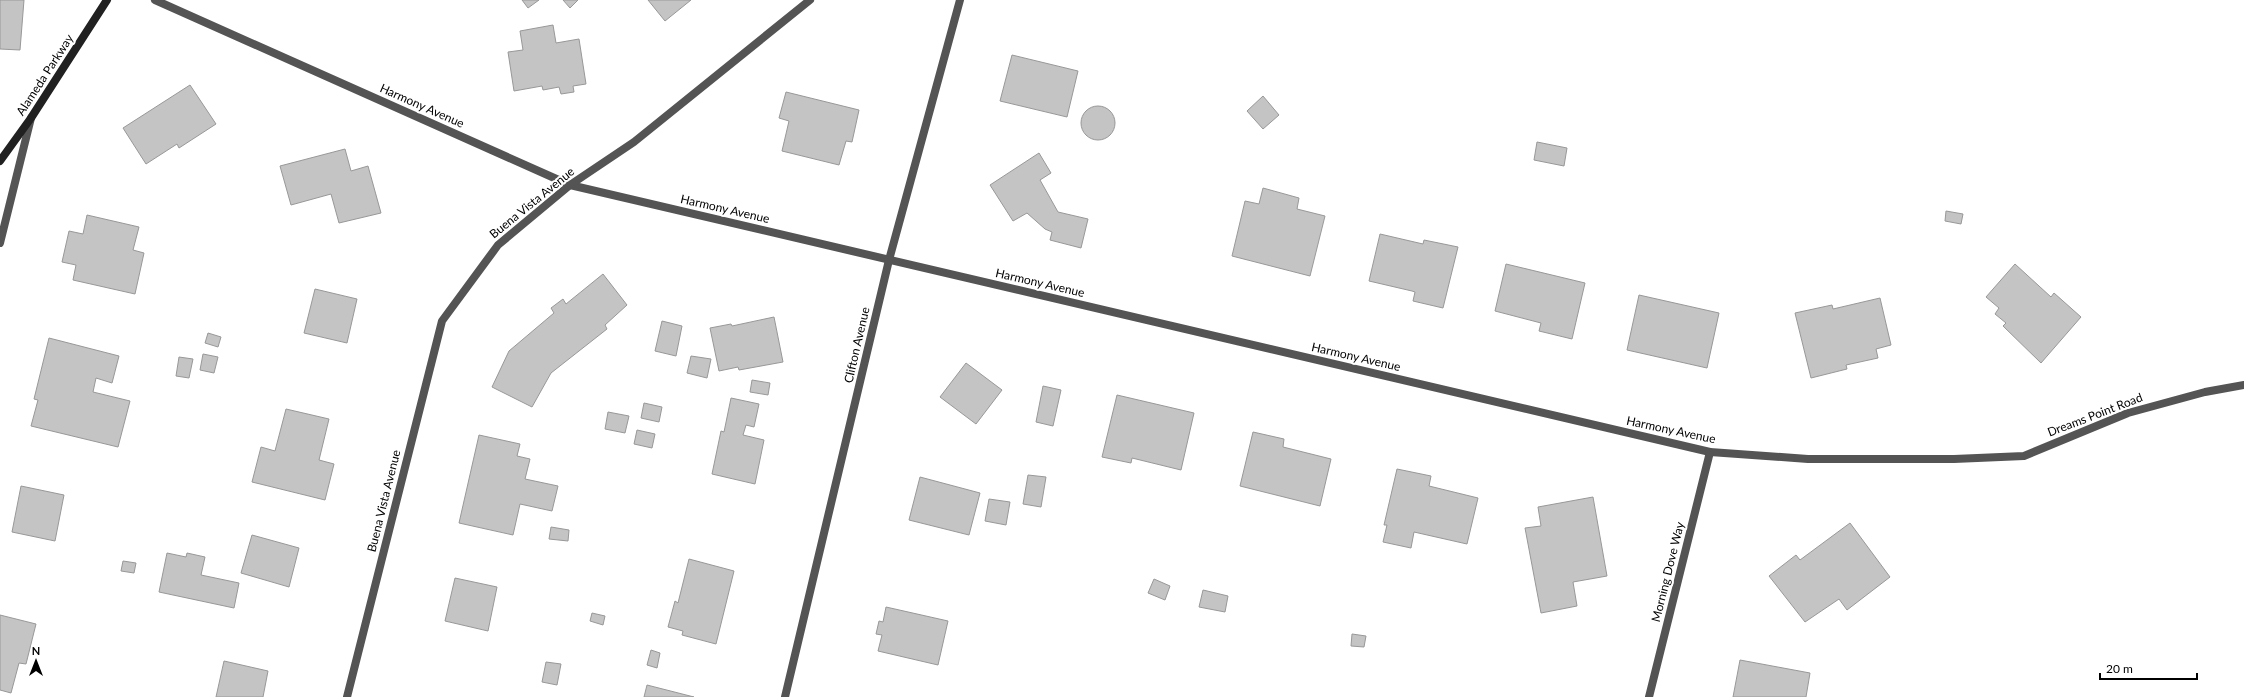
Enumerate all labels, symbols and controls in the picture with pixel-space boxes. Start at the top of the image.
street label: Alameda Parkway [13,31,77,118]
street label: Harmony Avenue [378,80,467,131]
street label: Buena Vista Avenue [486,164,577,241]
street label: Harmony Avenue [679,191,771,226]
street label: Harmony Avenue [994,265,1086,300]
street label: Clifton Avenue [840,305,873,384]
street label: Harmony Avenue [1310,339,1402,374]
street label: Dreams Point Road [2045,389,2145,440]
street label: Harmony Avenue [1625,413,1717,446]
street label: Buena Vista Avenue [364,448,403,554]
street label: Morning Dove Way [1648,520,1687,623]
north arrow [16,641,56,681]
text: N [32,644,40,657]
scale bar [2100,655,2197,681]
text: 20 m [2106,661,2133,676]

